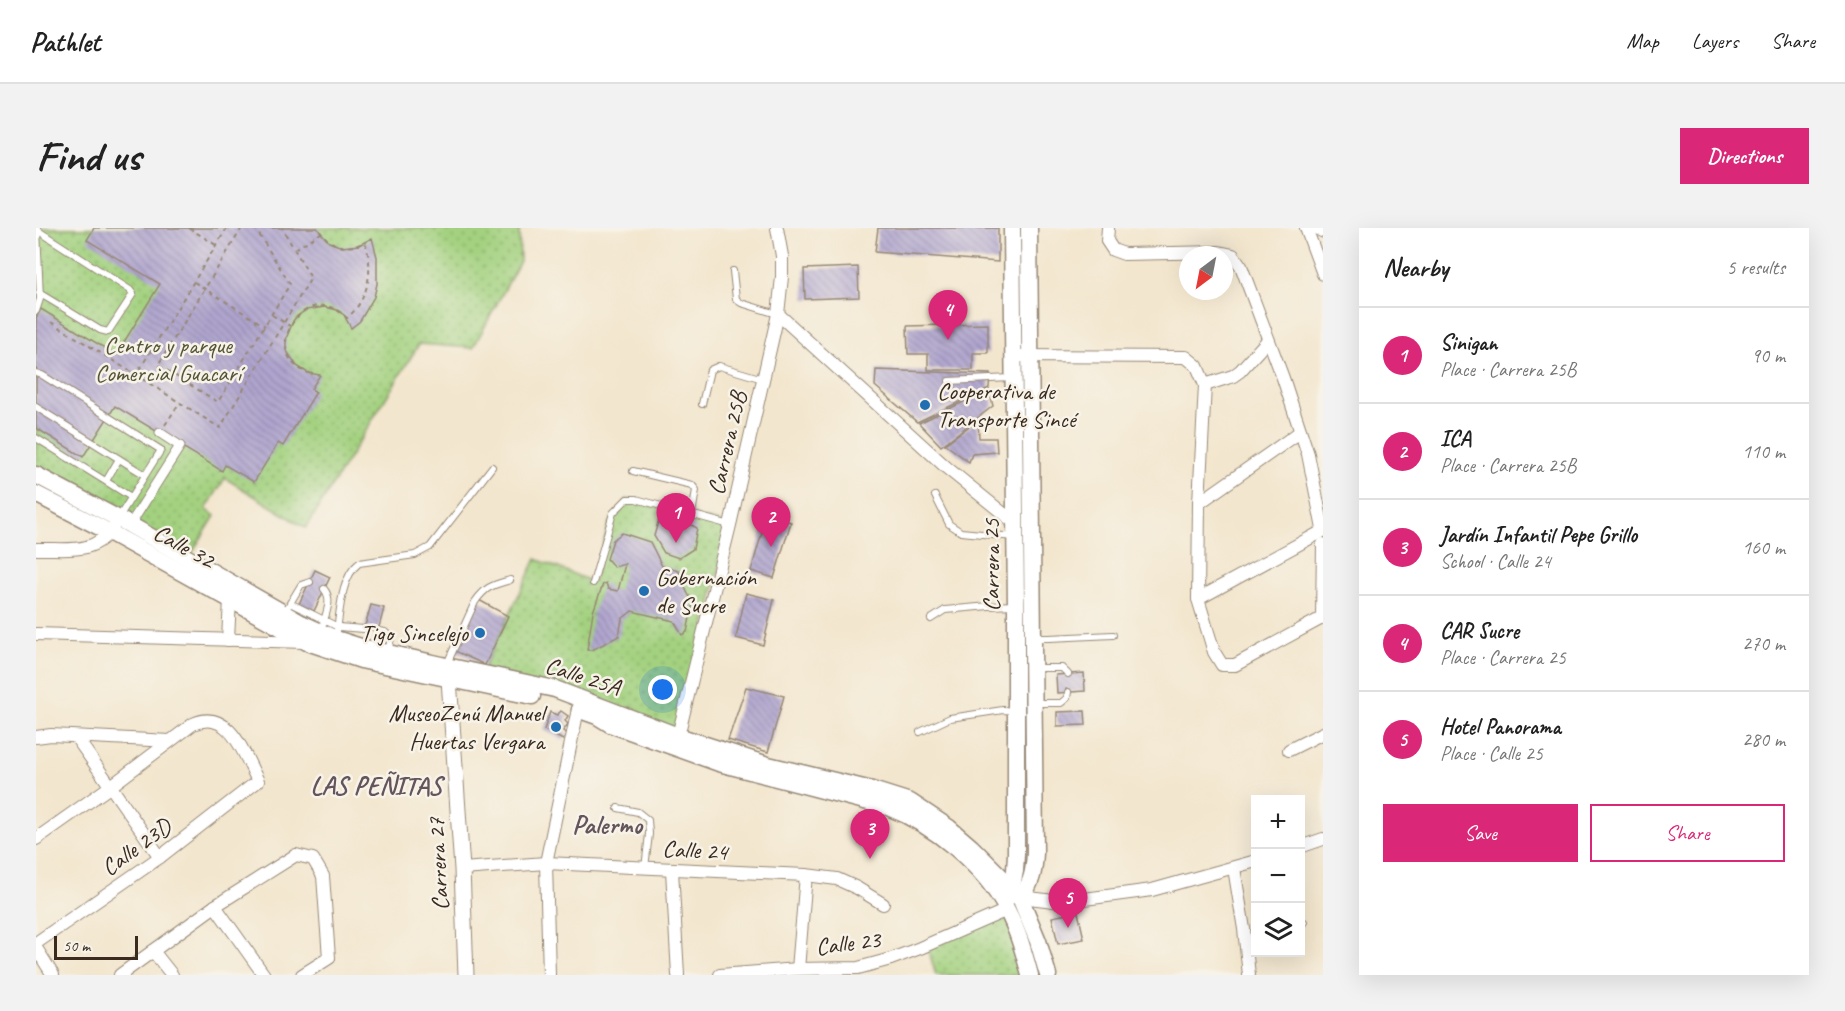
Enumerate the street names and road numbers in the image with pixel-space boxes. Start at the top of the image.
street label: Carrera 25B [701,387,754,498]
street label: Calle 32 [148,517,222,576]
street label: Carrera 25 [976,517,1006,611]
street label: Calle 25A [542,650,625,702]
street label: Calle 23D [95,810,178,882]
street label: Carrera 27 [421,816,455,911]
street label: Calle 24 [662,833,731,867]
street label: Calle 23 [814,924,884,962]

